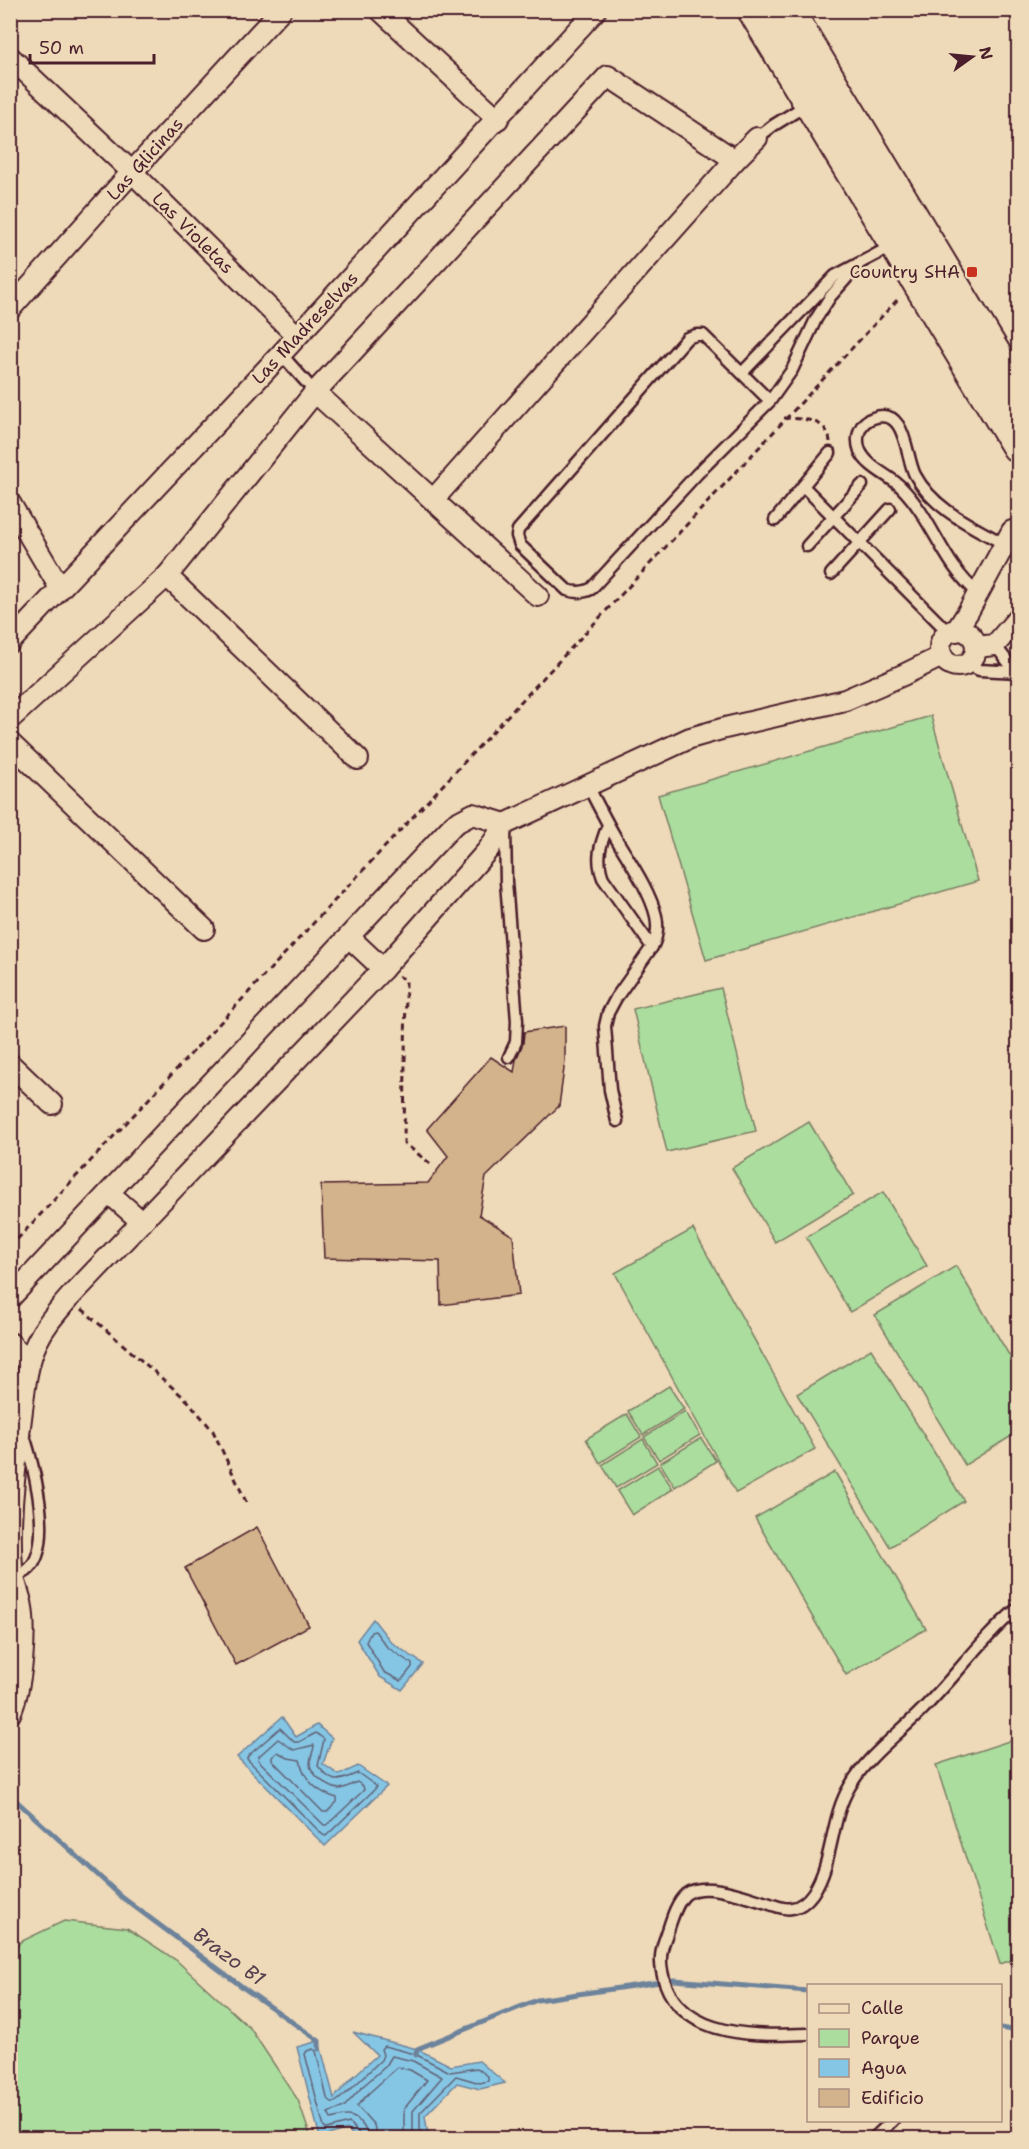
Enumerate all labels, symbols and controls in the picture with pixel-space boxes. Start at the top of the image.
scale bar [30,27,154,65]
north arrow [942,27,1002,87]
text: 50 m [39,36,84,60]
text: N [974,44,998,62]
street label: Las Glicinas [101,112,189,206]
street label: Las Violetas [147,187,239,279]
place label: Country SHA [849,260,960,284]
marker: Country SHA [965,265,979,279]
street label: Las Madreselvas [246,266,364,390]
water label: Brazo B1 [188,1921,271,1991]
legend [807,1984,1002,2122]
text: Calle [861,1996,904,2020]
text: Parque [861,2026,920,2050]
text: Agua [861,2056,906,2080]
text: Edificio [861,2086,924,2110]

